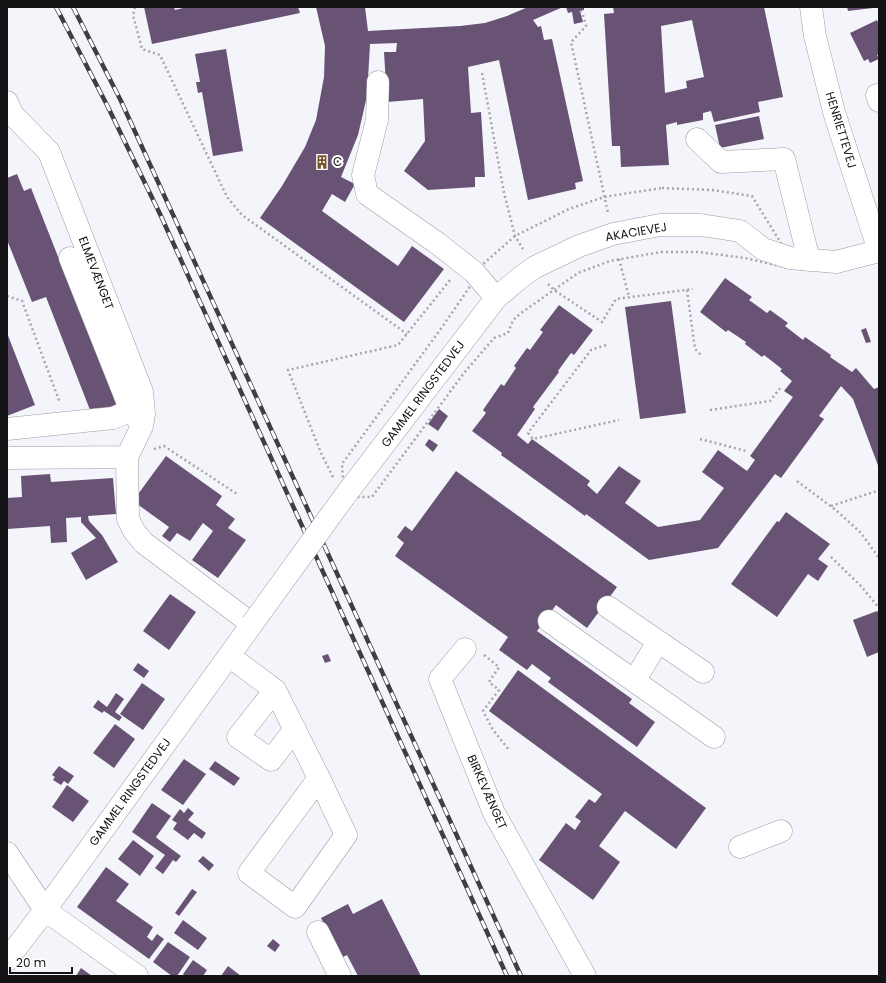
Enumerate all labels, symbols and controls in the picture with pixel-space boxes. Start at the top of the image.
street label: HENRIETTEVEJ [822,90,861,170]
place label: C [333,153,342,170]
building icon: C [314,154,330,170]
street label: AKACIEVEJ [604,218,668,245]
street label: ELMEVÆNGET [75,234,118,312]
street label: GAMMEL RINGSTEDVEJ [377,337,468,451]
street label: GAMMEL RINGSTEDVEJ [85,734,175,849]
street label: BIRKEVÆNGET [463,752,512,832]
scale bar [10,949,72,975]
text: 20 m [16,954,46,971]

